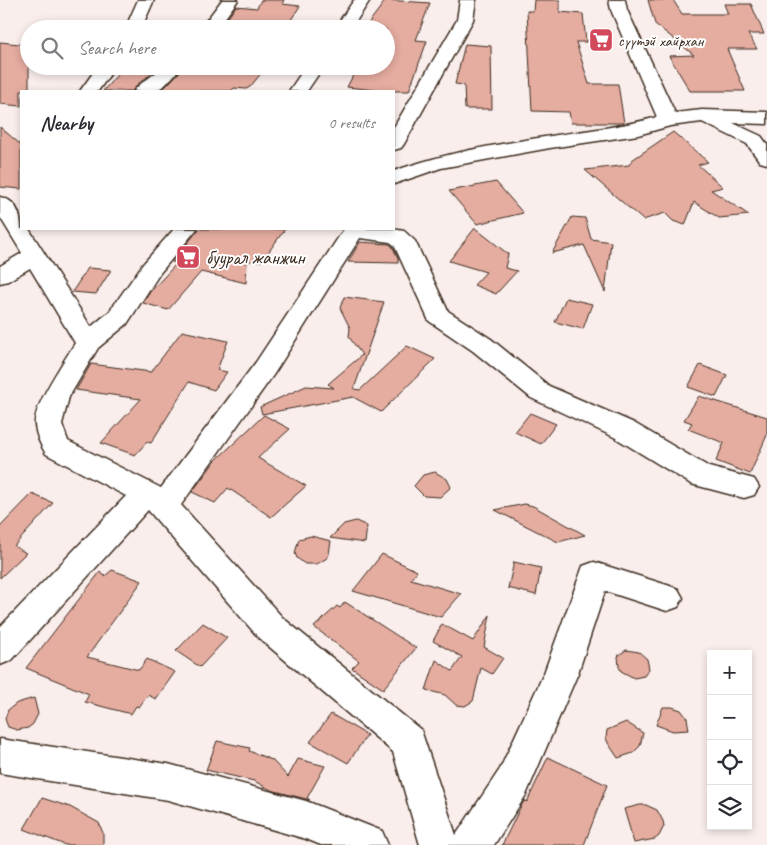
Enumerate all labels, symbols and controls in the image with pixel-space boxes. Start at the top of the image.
search box [20,20,395,75]
supermarket icon: сүүтэй хайрхан [588,27,614,53]
place label: сүүтэй хайрхан [618,31,705,51]
icon: search [38,34,66,62]
text: Search here [78,36,155,60]
text: Nearby [40,110,93,136]
text: 0 results [328,113,375,133]
supermarket icon: буурал жанжин [175,244,201,270]
place label: буурал жанжин [206,245,307,270]
map controls [707,650,752,830]
button: + [707,650,752,695]
button: − [707,695,752,740]
button: locate [707,740,752,785]
button: layers [707,785,752,830]

